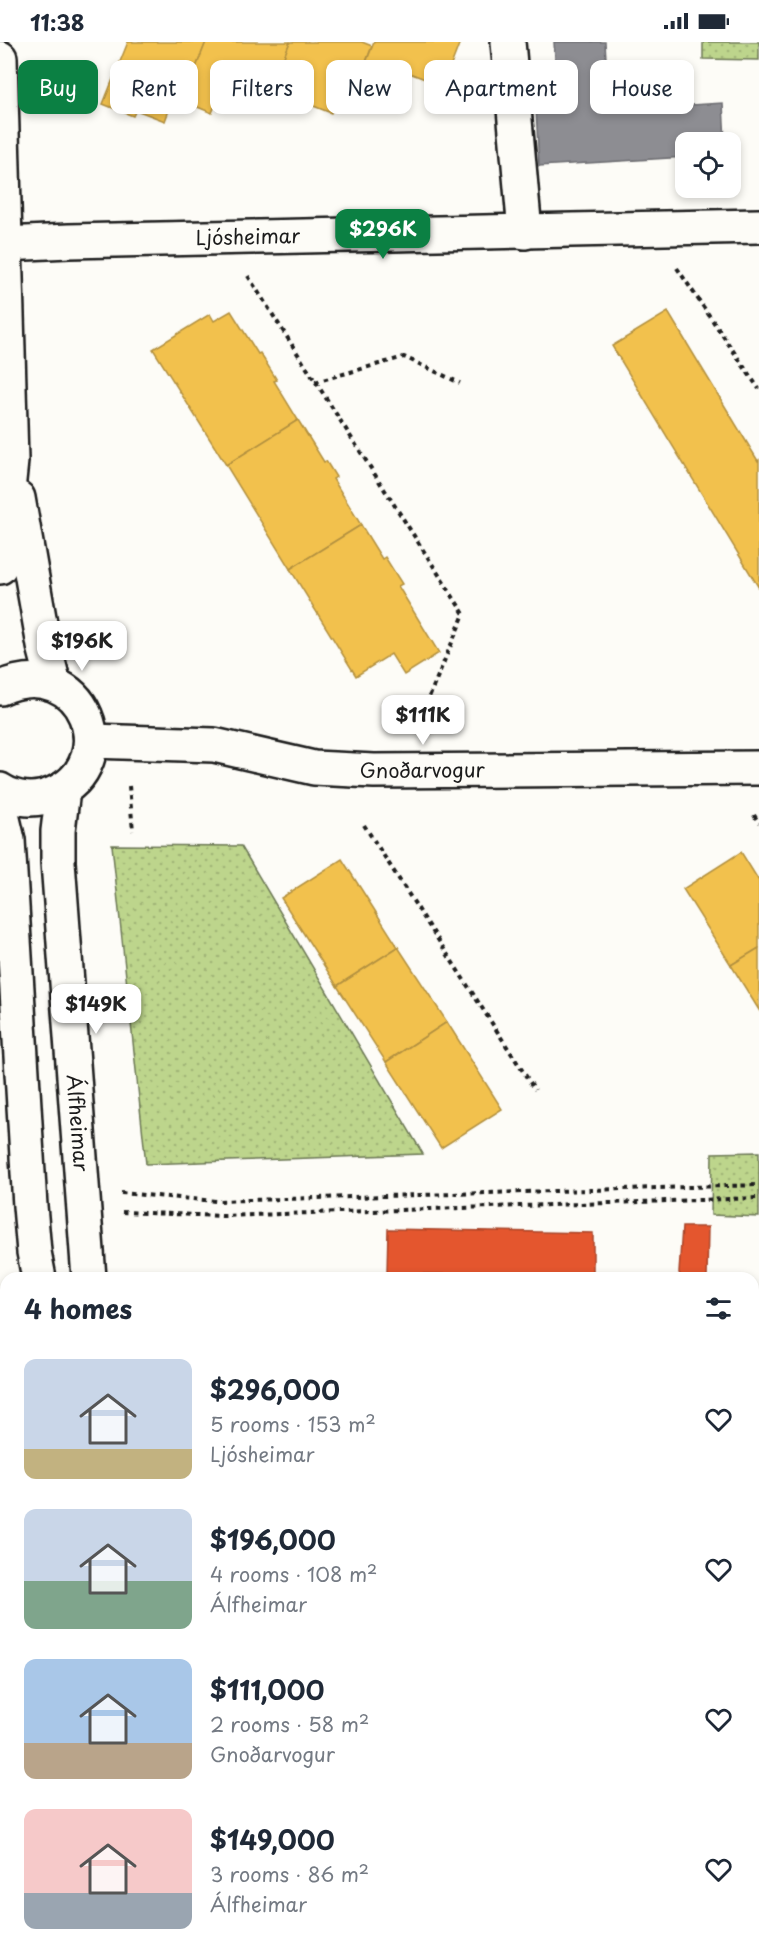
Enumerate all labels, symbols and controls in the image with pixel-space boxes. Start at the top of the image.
text: 11:38 [30,5,85,38]
chip: Buy [18,60,98,114]
chip: Rent [110,60,198,114]
chip: Filters [210,60,314,114]
chip: New [326,60,412,114]
chip: Apartment [424,60,578,114]
chip: House [590,60,694,114]
map controls [675,132,741,198]
button: locate [675,132,741,198]
pin: $296K [341,209,425,260]
text: $296K [349,213,417,243]
street label: Ljósheimar [195,220,300,252]
pin: $196K [40,621,124,672]
text: $196K [51,625,113,655]
pin: $111K [381,695,465,746]
text: $111K [395,699,451,729]
street label: Gnoðarvogur [359,754,486,785]
pin: $149K [54,984,138,1035]
text: $149K [65,988,127,1018]
street label: Álfheimar [60,1073,97,1172]
text: 4 homes [24,1289,132,1328]
icon: filters [702,1292,735,1325]
text: $296,000 [210,1370,340,1409]
icon: home [72,1383,144,1455]
icon: heart [702,1403,735,1436]
text: 5 rooms · 153 m² [210,1409,376,1439]
text: Ljósheimar [210,1439,314,1469]
text: $196,000 [210,1520,336,1559]
icon: home [72,1533,144,1605]
icon: heart [702,1553,735,1586]
text: 4 rooms · 108 m² [210,1559,377,1589]
text: Álfheimar [210,1589,307,1619]
text: $111,000 [210,1670,324,1709]
icon: home [72,1683,144,1755]
icon: heart [702,1703,735,1736]
text: 2 rooms · 58 m² [210,1709,369,1739]
text: Gnoðarvogur [210,1739,335,1769]
text: $149,000 [210,1820,335,1859]
icon: home [72,1833,144,1905]
icon: heart [702,1853,735,1886]
text: 3 rooms · 86 m² [210,1859,369,1889]
text: Álfheimar [210,1889,307,1919]

